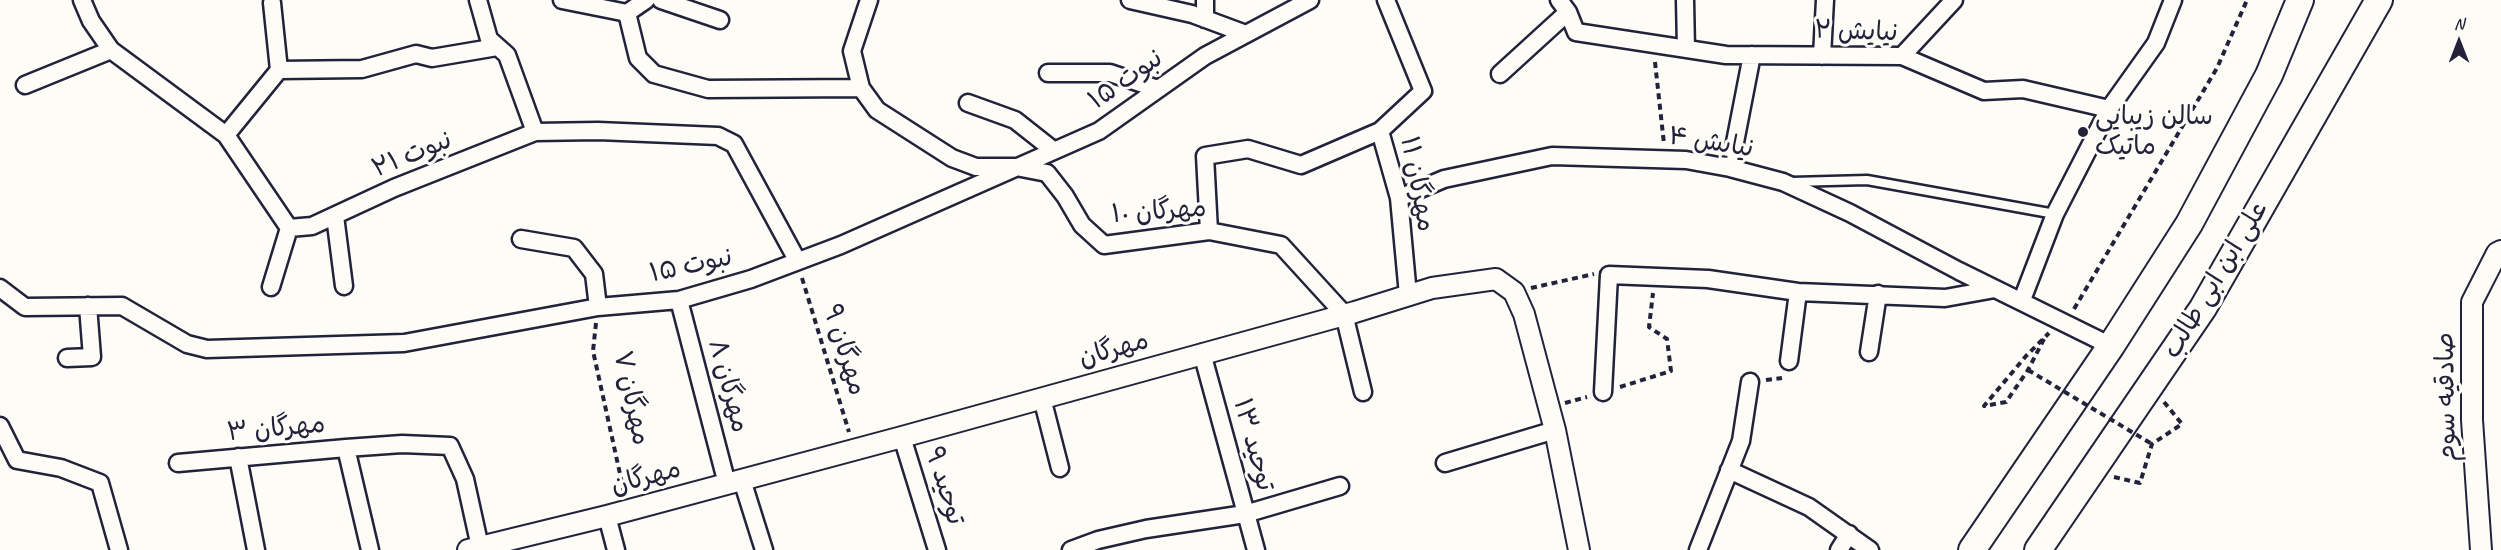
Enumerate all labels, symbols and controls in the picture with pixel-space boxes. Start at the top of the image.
north arrow [2429,12,2489,72]
text: N [2454,14,2464,34]
street label: نیایش ۲ [1814,15,1898,49]
street label: نبوت ۱۵ [1083,43,1169,117]
place label: سالن زیبایی ماتیک [2095,101,2213,162]
street label: نیایش ۴ [1666,121,1756,165]
street label: نبوت ۲۱ [368,125,456,185]
marker: سالن زیبایی ماتیک [2076,125,2090,139]
street label: مهرگان ۱۱ [1393,134,1441,234]
street label: مهرگان ۱۰ [1110,193,1208,231]
street label: علی ابن ابی طالب [2157,196,2275,364]
street label: نبوت ۱۵ [647,242,735,290]
street label: مهرگان ۹ [815,301,873,399]
street label: مهرگان [1076,325,1152,375]
street label: صادقیه سوم [2430,332,2464,462]
street label: مهرگان ۸ [701,336,755,436]
street label: مهرگان ۷ [606,348,656,448]
street label: توحید ۱۳ [1226,395,1280,495]
street label: مهرگان ۳ [226,409,326,449]
street label: توحید ۹ [917,443,971,529]
street label: مهرگان [608,454,684,502]

